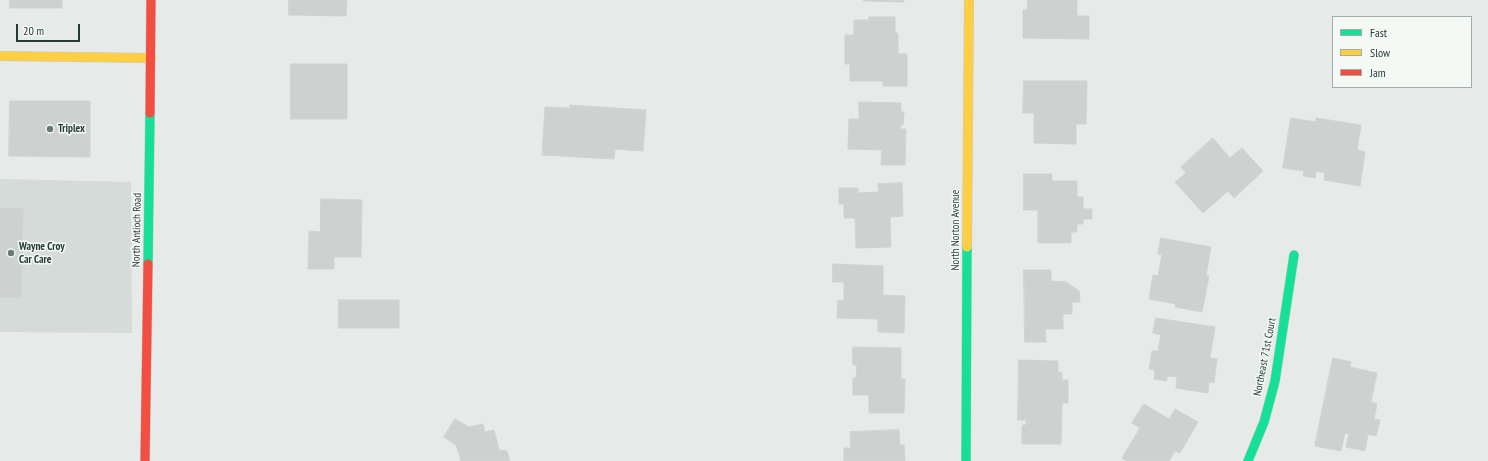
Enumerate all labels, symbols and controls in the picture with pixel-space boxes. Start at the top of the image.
scale bar [18,16,82,42]
legend [1332,16,1472,88]
text: 20 m [23,23,44,38]
text: Fast [1370,25,1387,40]
text: Slow [1370,45,1390,60]
text: Jam [1370,65,1386,80]
place label: Triplex [58,122,85,136]
marker: Triplex [45,124,55,134]
street label: North Norton Avenue [949,190,963,270]
street label: North Antioch Road [130,193,144,267]
place label: Wayne Croy Car Care [19,240,65,266]
marker: Wayne Croy Car Care [6,248,16,258]
street label: Northeast 71st Court [1251,317,1279,397]

